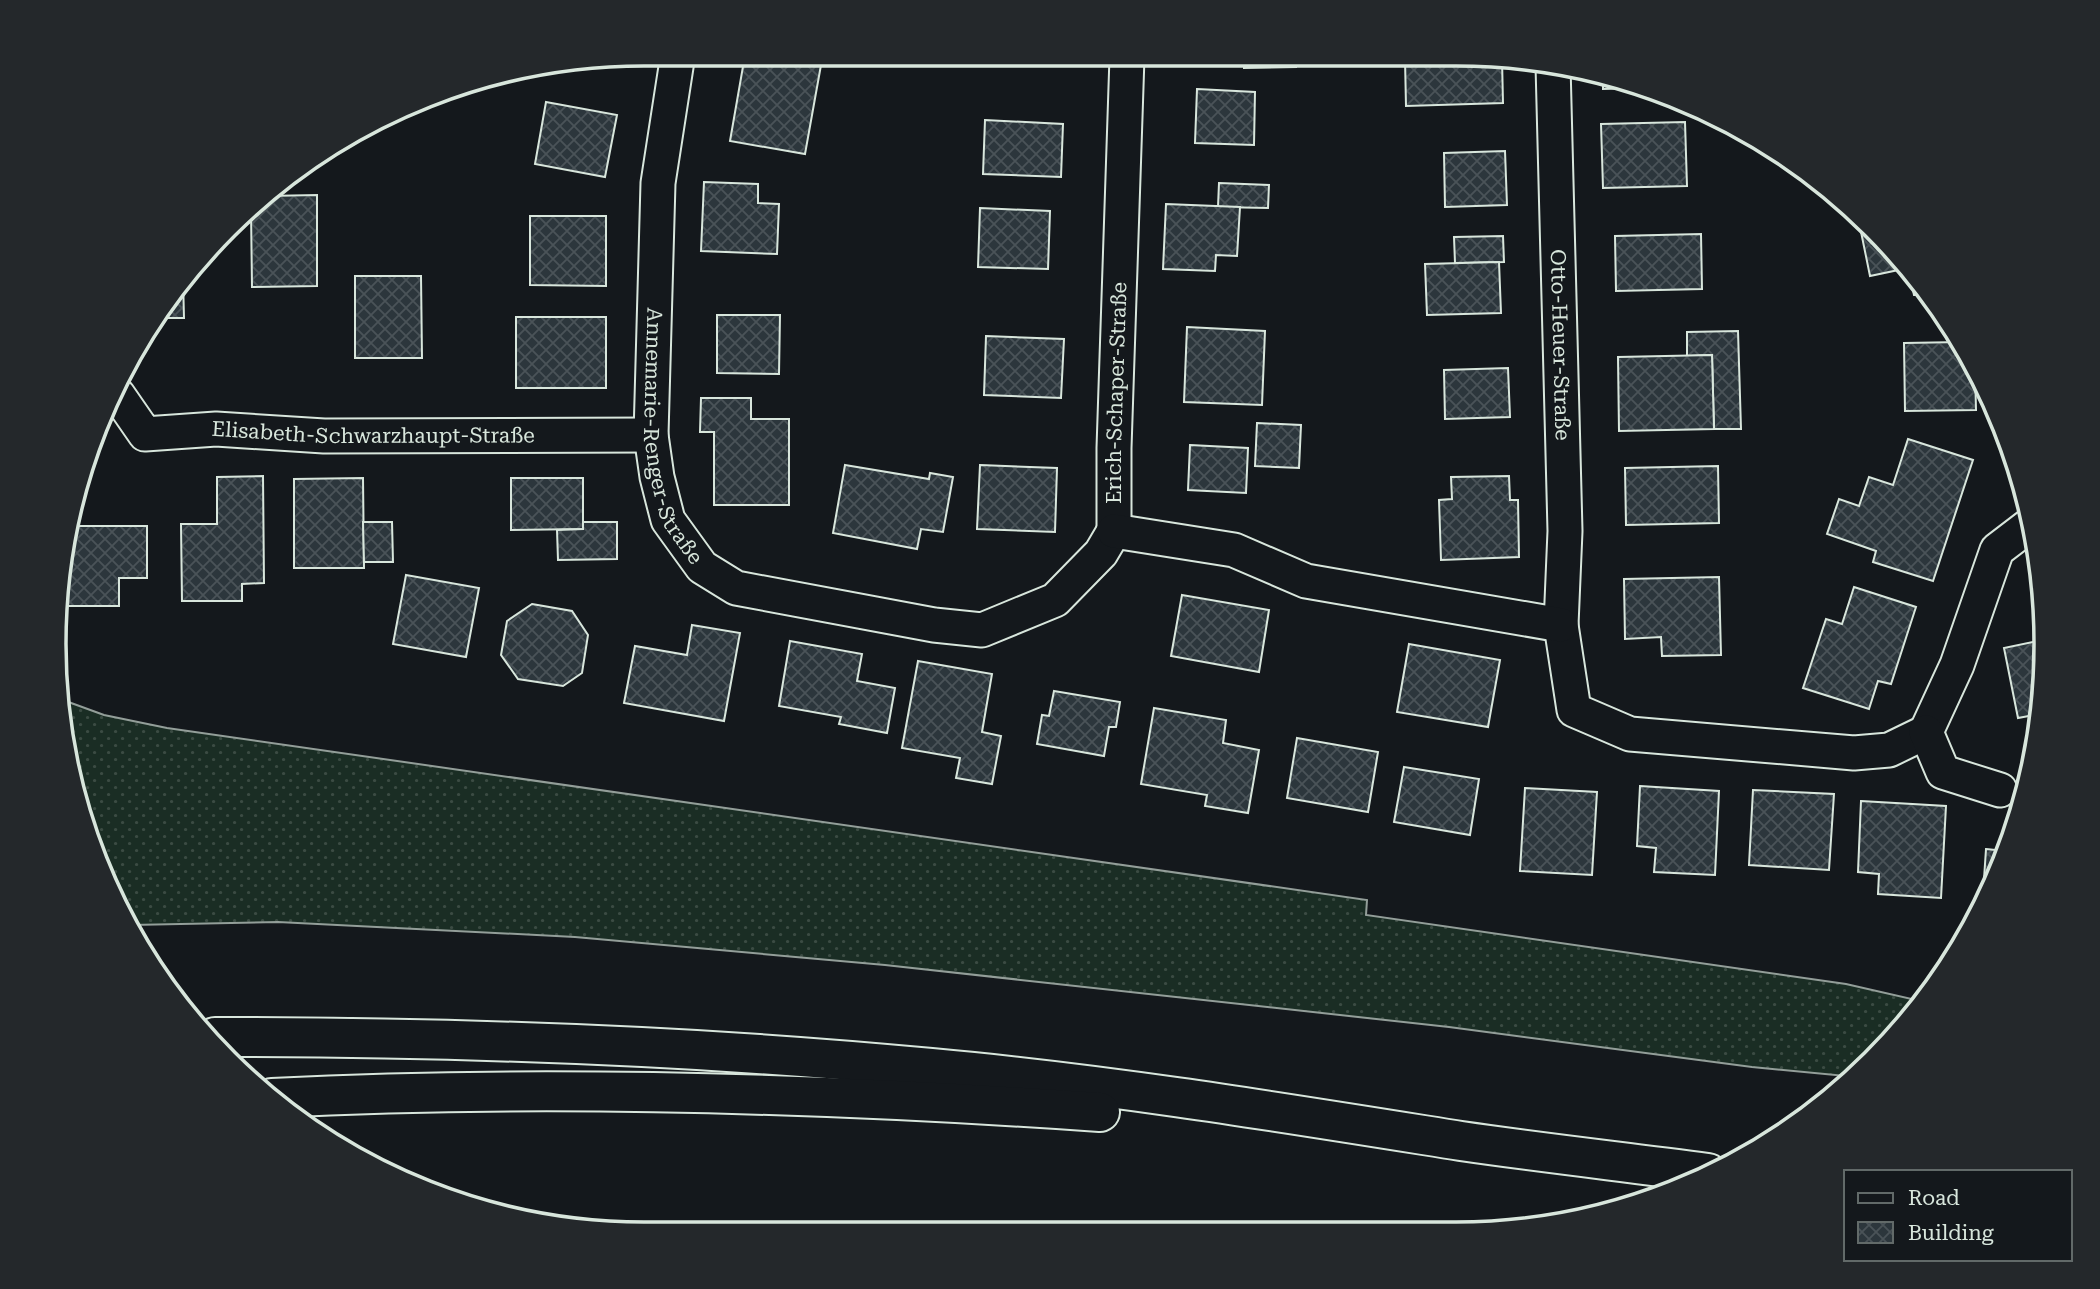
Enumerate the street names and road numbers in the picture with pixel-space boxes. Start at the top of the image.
street label: Otto-Heuer-Straße [1546,249,1575,441]
street label: Erich-Schaper-Straße [1102,282,1132,504]
street label: Annemarie-Renger-Straße [639,307,708,569]
street label: Elisabeth-Schwarzhaupt-Straße [211,417,535,448]

